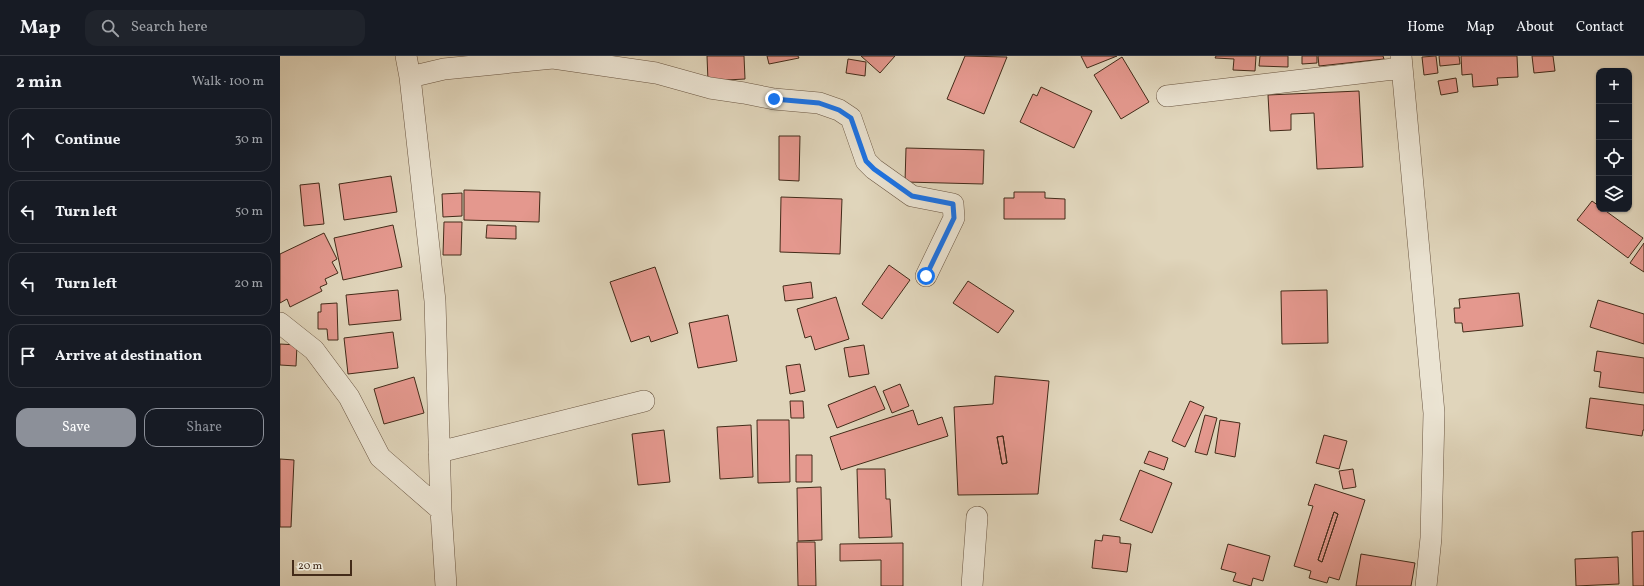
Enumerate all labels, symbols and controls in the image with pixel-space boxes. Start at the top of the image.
search box [85,10,365,46]
text: Map [20,15,61,41]
icon: search [99,17,121,39]
text: Search here [131,17,208,38]
text: Home [1407,18,1444,37]
text: Map [1466,18,1494,37]
text: About [1516,18,1554,37]
text: Contact [1576,18,1624,37]
map controls [1596,68,1632,212]
button: + [1596,68,1632,104]
text: 2 min [16,71,62,94]
text: Walk · 100 m [192,73,264,91]
route end [765,90,783,108]
button: − [1596,104,1632,140]
icon: ahead [17,129,39,151]
text: Continue [55,130,120,151]
text: 30 m [235,131,263,149]
button: locate [1596,140,1632,176]
button: layers [1596,176,1632,212]
icon: left [17,201,39,223]
text: Turn left [55,202,117,223]
text: 50 m [235,203,263,221]
route start [917,267,935,285]
icon: left [17,273,39,295]
text: Turn left [55,274,117,295]
text: 20 m [234,275,263,293]
icon: arrive [17,345,39,367]
text: Arrive at destination [55,346,202,367]
button: Save [16,408,136,447]
button: Share [144,408,264,447]
scale bar [292,558,352,577]
text: 20 m [298,559,322,574]

